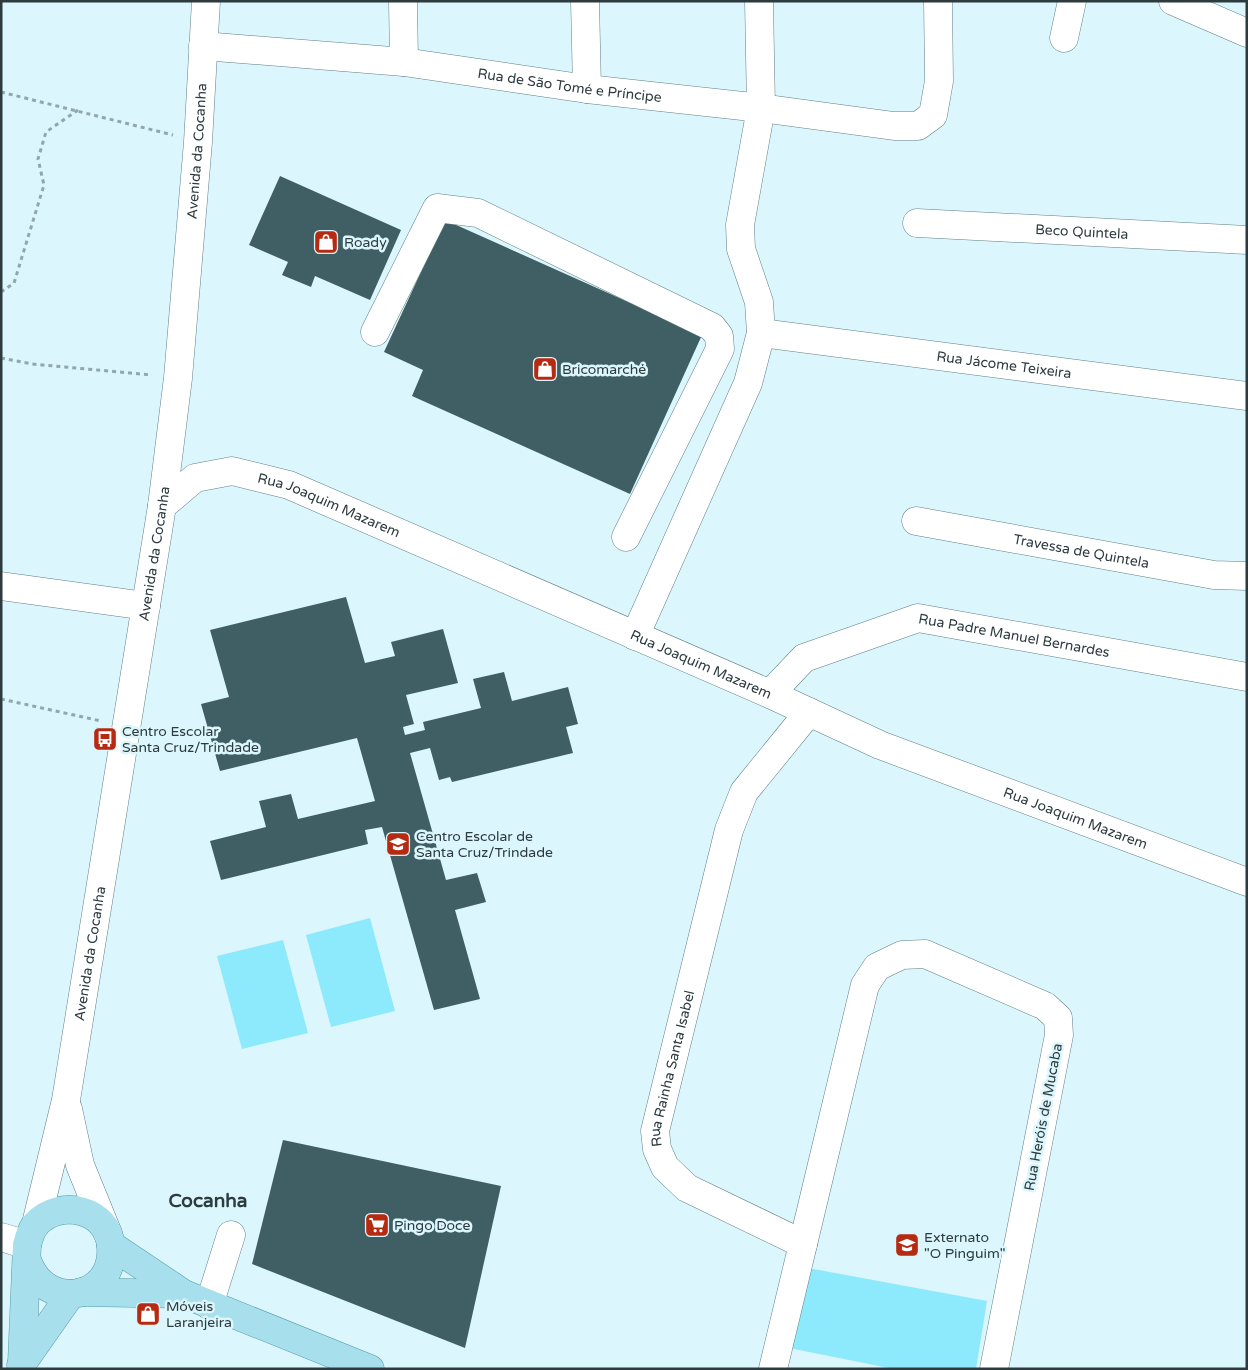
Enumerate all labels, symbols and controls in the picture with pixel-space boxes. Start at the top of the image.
street label: Rua de São Tomé e Príncipe [476,65,663,106]
street label: Avenida da Cocanha [184,83,210,220]
street label: Beco Quintela [1035,221,1129,243]
shop icon: Roady [313,229,339,255]
place label: Roady [344,234,387,251]
street label: Rua Jácome Teixeira [935,348,1072,382]
shop icon: Bricomarché [532,356,558,382]
place label: Bricomarché [562,361,646,378]
street label: Rua Joaquim Mazarem [256,470,403,541]
street label: Avenida da Cocanha [136,485,173,622]
street label: Travessa de Quintela [1012,531,1150,572]
street label: Rua Padre Manuel Bernardes [917,610,1111,661]
street label: Rua Joaquim Mazarem [628,626,774,703]
place label: Centro Escolar Santa Cruz/Trindade [122,723,259,756]
bus stop icon: Centro Escolar Santa Cruz/Trindade [92,726,118,752]
street label: Rua Joaquim Mazarem [1001,784,1150,853]
place label: Centro Escolar de Santa Cruz/Trindade [416,828,553,861]
school or university icon: Centro Escolar de Santa Cruz/Trindade [385,831,411,857]
street label: Avenida da Cocanha [71,885,109,1022]
street label: Rua Rainha Santa Isabel [647,989,698,1148]
street label: Rua Heróis de Mucaba [1021,1042,1066,1192]
district label: Cocanha [168,1190,248,1212]
supermarket icon: Pingo Doce [364,1212,390,1238]
place label: Pingo Doce [394,1217,470,1234]
place label: Externato "O Pinguim" [924,1229,1006,1262]
school or university icon: Externato "O Pinguim" [894,1232,920,1258]
place label: Móveis Laranjeira [166,1298,232,1331]
shop icon: Móveis Laranjeira [135,1301,161,1327]

